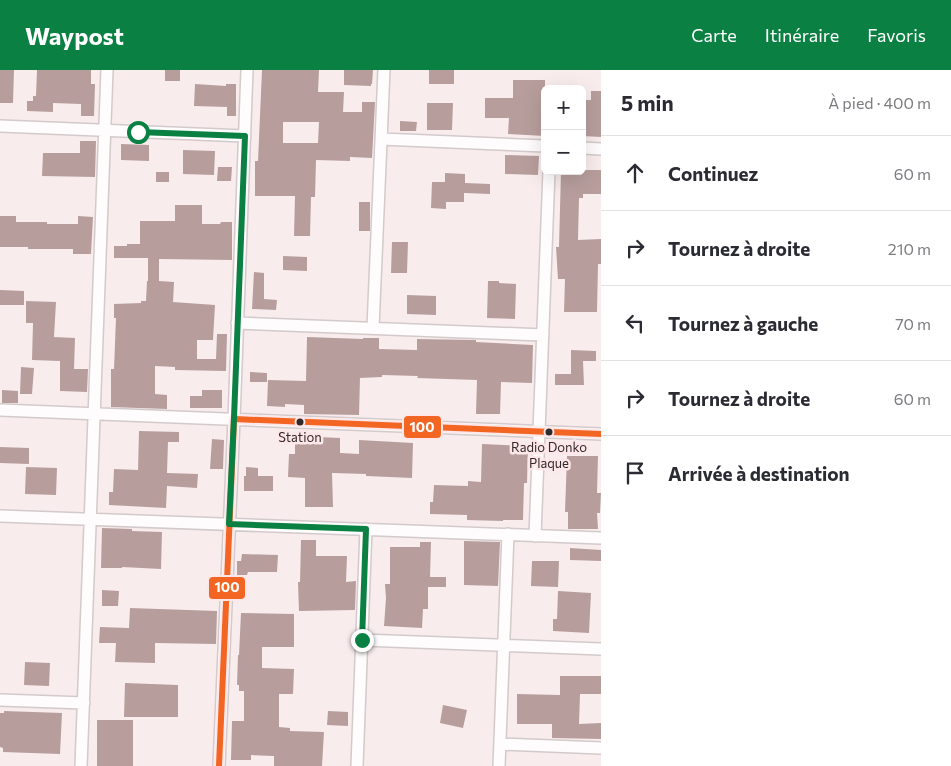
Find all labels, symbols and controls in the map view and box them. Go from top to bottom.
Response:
text: Waypost [25,21,124,50]
text: Carte [691,24,737,46]
text: Itinéraire [765,24,839,46]
text: Favoris [867,24,926,46]
map controls [541,85,586,175]
button: + [541,85,586,130]
text: 5 min [621,90,674,115]
text: À pied · 400 m [828,93,931,112]
route start [127,121,150,144]
button: − [541,130,586,175]
icon: ahead [621,159,649,187]
text: Continuez [668,162,758,185]
text: 60 m [894,164,931,183]
icon: right [621,234,649,262]
text: Tournez à droite [668,237,810,260]
text: 210 m [888,239,931,258]
icon: left [621,309,649,337]
text: Tournez à gauche [668,312,818,335]
text: 70 m [895,314,931,333]
icon: right [621,384,649,412]
text: Tournez à droite [668,387,810,410]
text: 60 m [894,389,931,408]
line badge: 100 [403,415,442,439]
marker: Station [295,417,305,427]
text: 100 [410,418,434,435]
marker: Radio Donko Plaque [544,427,554,437]
place label: Station [278,429,322,445]
place label: Radio Donko Plaque [511,439,587,471]
icon: arrive [621,459,649,487]
text: Arrivée à destination [668,462,850,485]
line badge: 100 [208,576,246,600]
text: 100 [215,578,239,595]
route end [351,629,374,652]

